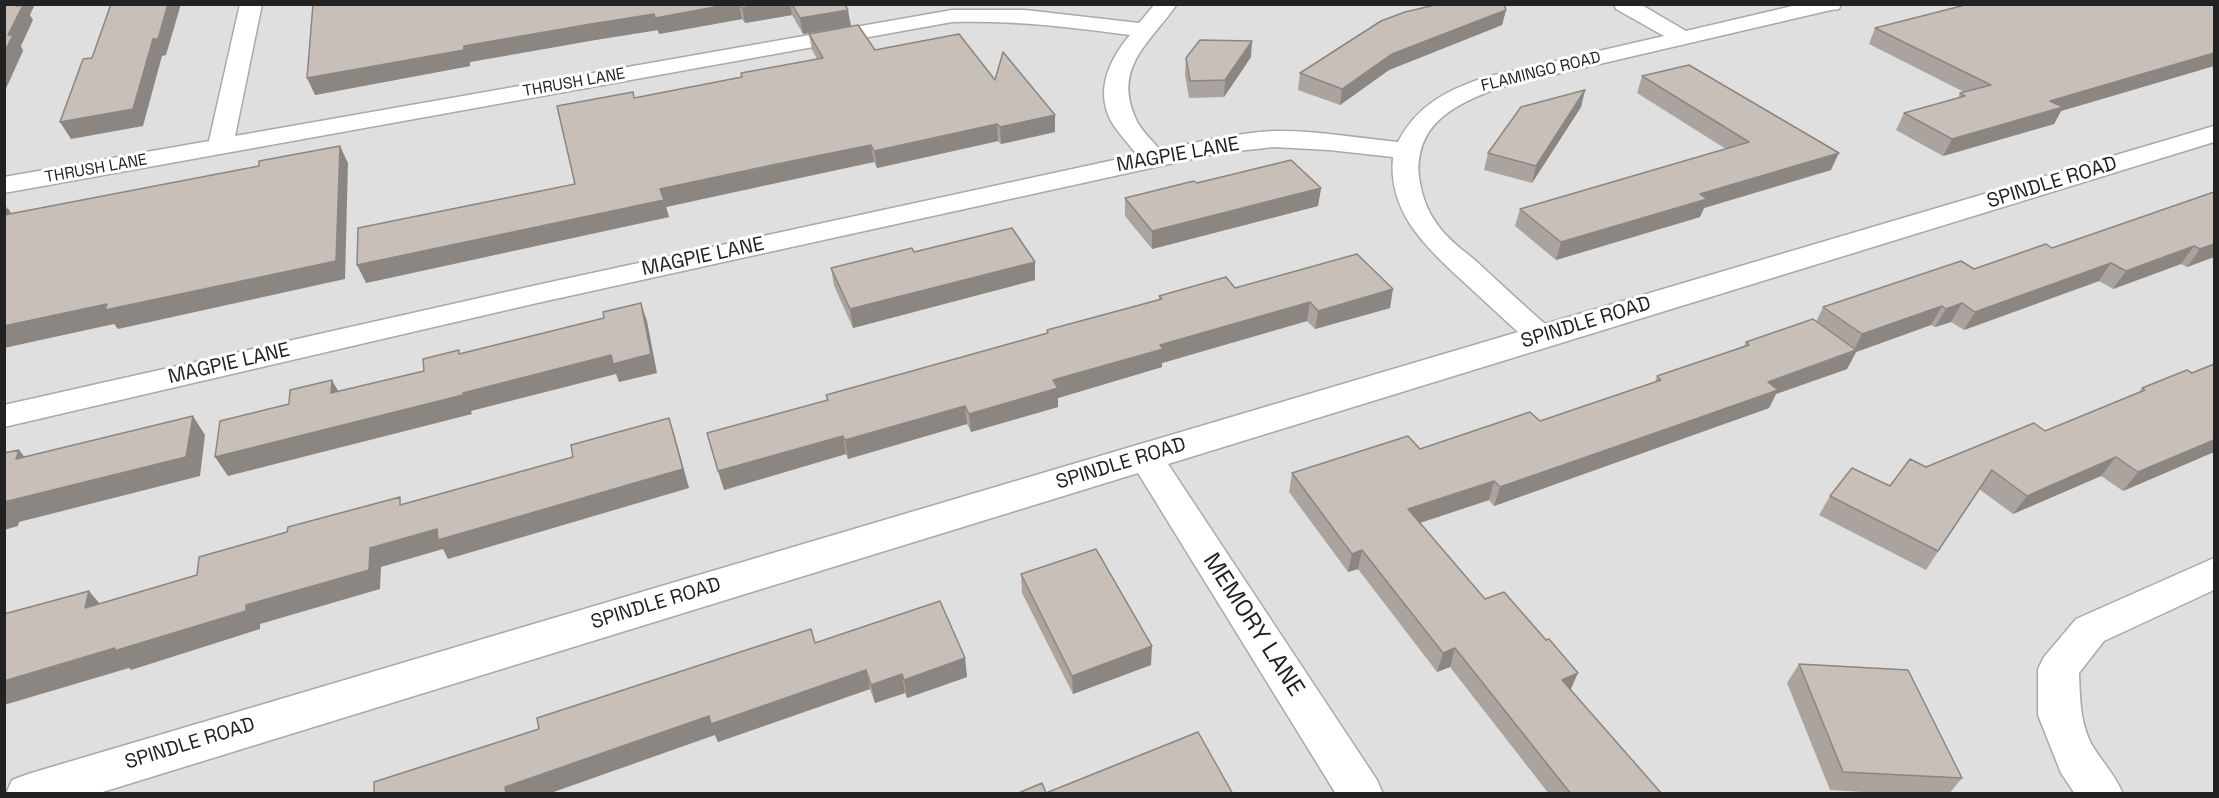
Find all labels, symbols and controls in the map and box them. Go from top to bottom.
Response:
street label: FLAMINGO ROAD [1479,48,1603,96]
street label: THRUSH LANE [521,65,627,101]
street label: MAGPIE LANE [1115,132,1241,178]
street label: THRUSH LANE [43,151,149,187]
street label: SPINDLE ROAD [1984,152,2120,214]
street label: MAGPIE LANE [640,232,766,282]
street label: SPINDLE ROAD [1518,292,1654,354]
street label: MAGPIE LANE [166,338,292,390]
street label: SPINDLE ROAD [1053,433,1189,495]
street label: MEMORY LANE [1196,548,1310,702]
street label: SPINDLE ROAD [588,573,724,635]
street label: SPINDLE ROAD [122,713,258,775]

